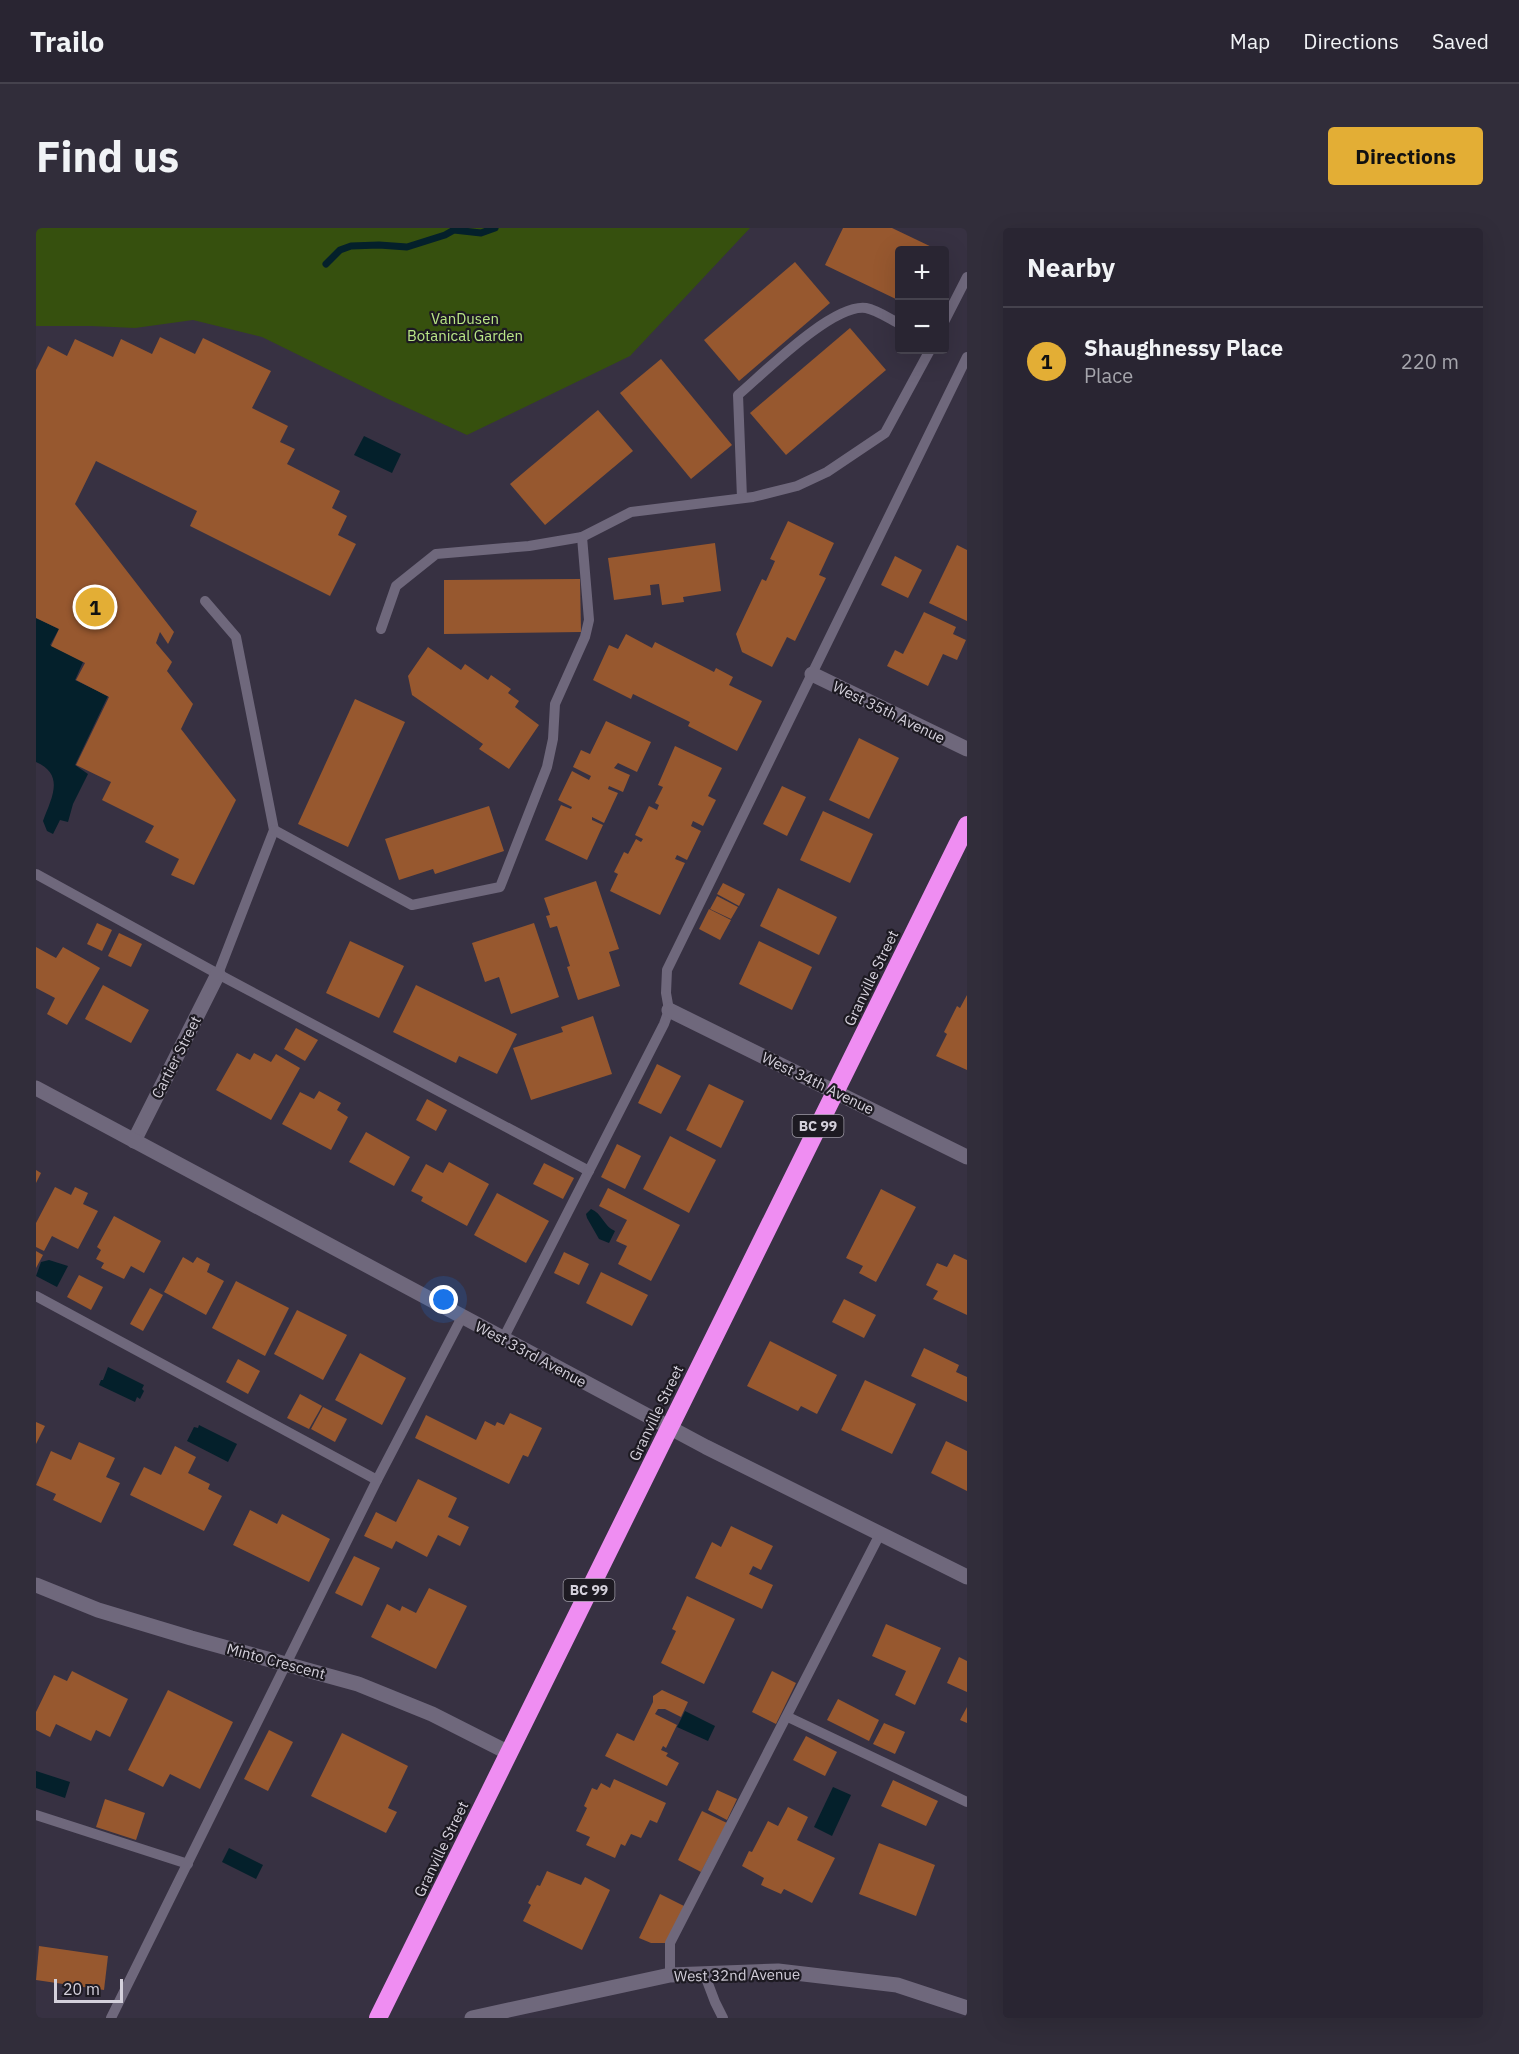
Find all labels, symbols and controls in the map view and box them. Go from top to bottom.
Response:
text: Trailo [30,23,104,60]
text: Map [1230,27,1270,55]
text: Directions [1303,27,1399,55]
text: Saved [1432,27,1489,55]
button: Directions [1328,127,1483,185]
text: Find us [36,129,179,184]
map controls [895,246,949,354]
button: + [895,246,949,300]
text: Nearby [1027,250,1115,284]
button: − [895,300,949,354]
park label: VanDusen Botanical Garden [407,309,523,345]
text: Shaughnessy Place [1084,333,1283,362]
text: 1 [1041,348,1053,375]
text: 220 m [1401,348,1459,375]
text: Place [1084,362,1133,389]
pin: 1 [76,584,114,629]
street label: West 35th Avenue [830,677,948,747]
street label: Granville Street [840,927,902,1029]
street label: Cartier Street [147,1012,205,1102]
street label: West 34th Avenue [759,1048,877,1118]
road number: BC 99 [792,1115,844,1137]
your location [429,1285,458,1314]
street label: West 33rd Avenue [472,1317,590,1391]
street label: Granville Street [625,1362,687,1464]
road number: BC 99 [564,1579,614,1601]
street label: Minto Crescent [225,1639,327,1683]
street label: Granville Street [410,1798,472,1900]
street label: West 32nd Avenue [674,1964,800,1986]
scale bar [54,1976,123,2004]
text: 20 m [63,1979,100,1999]

